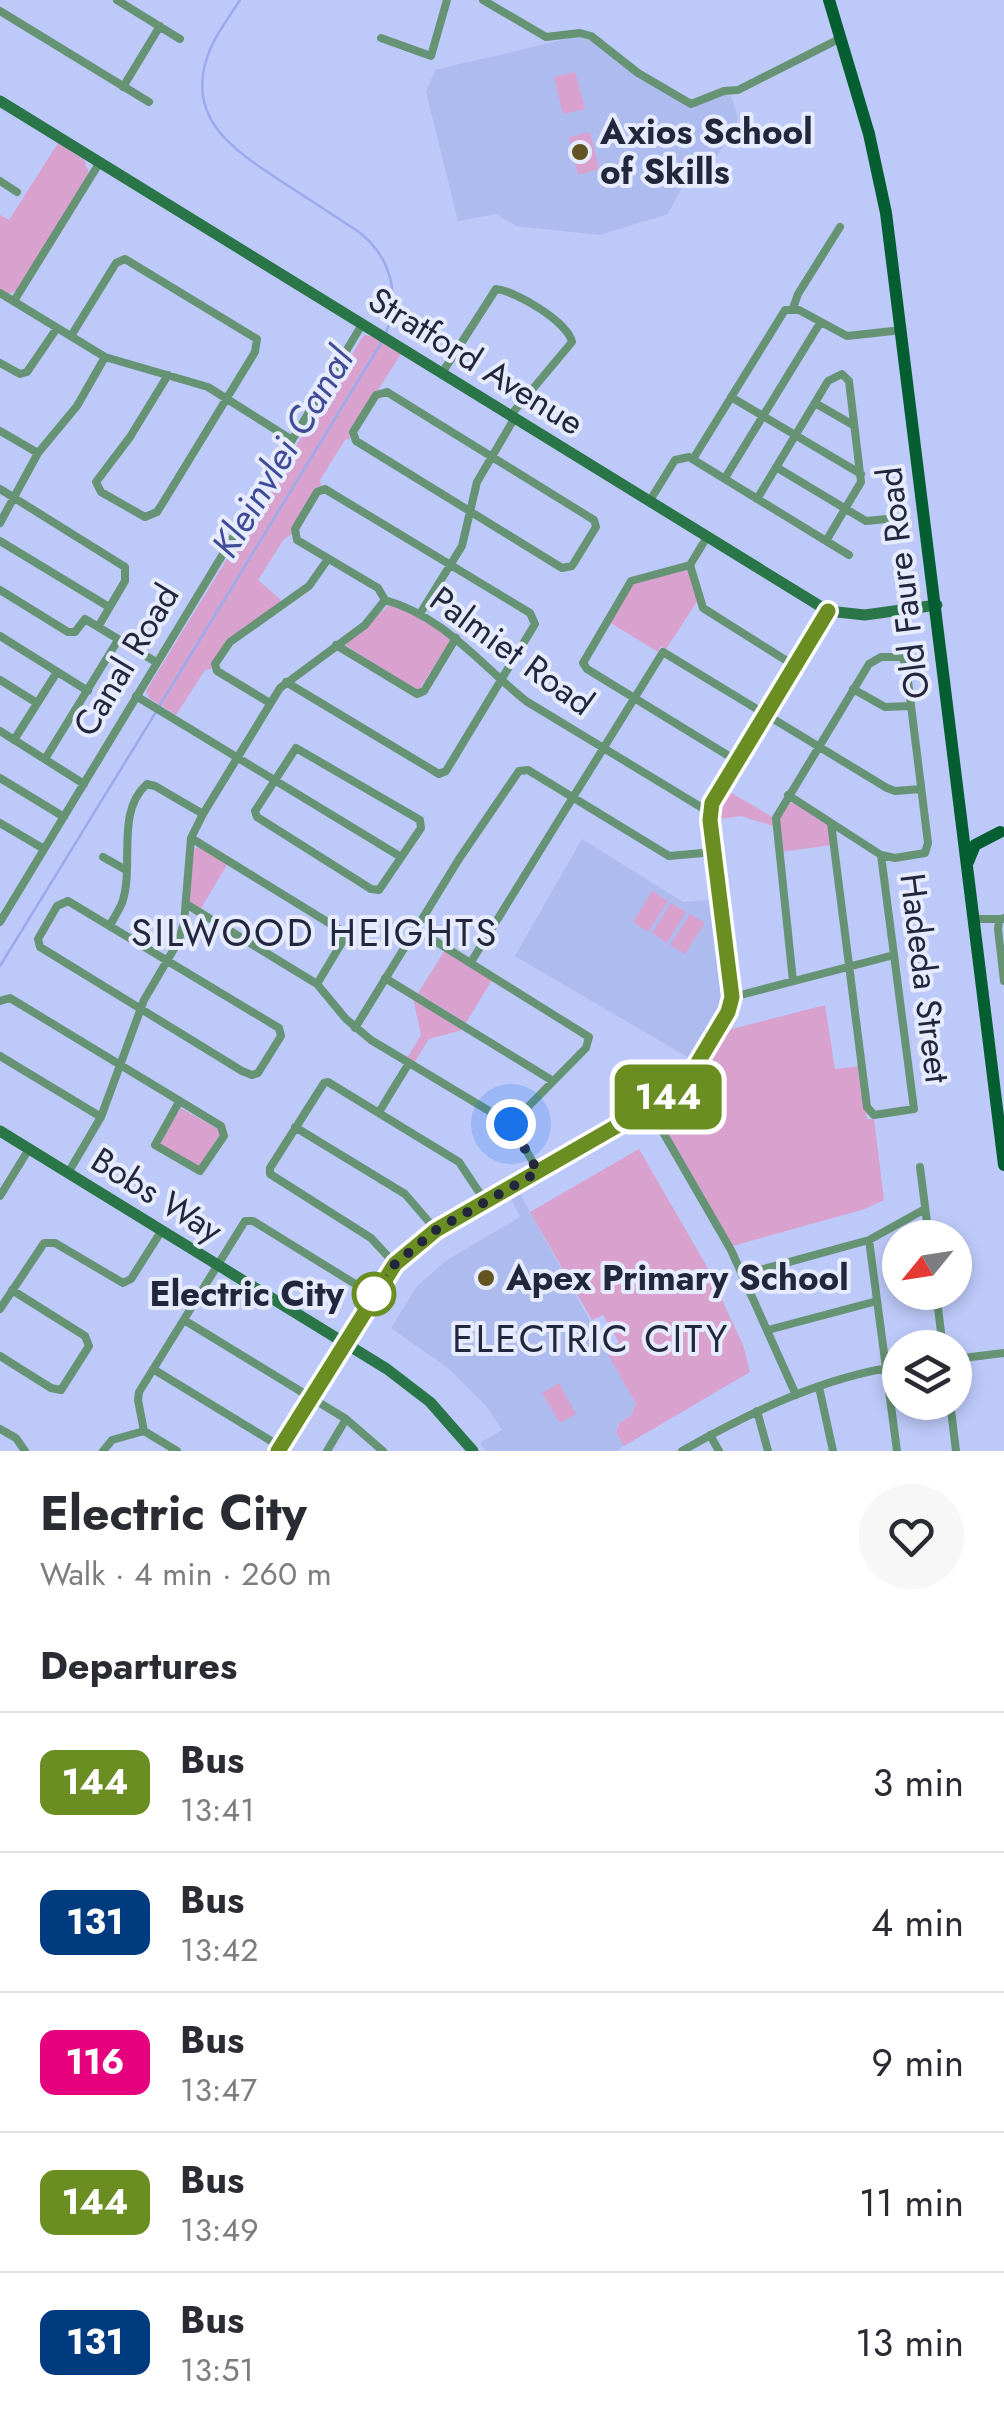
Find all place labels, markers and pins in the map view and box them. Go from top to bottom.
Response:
place label: Axios School of Skills [599,107,813,197]
marker: Axios School of Skills [569,141,591,163]
place label: Apex Primary School [505,1253,849,1303]
marker: Apex Primary School [475,1267,497,1289]
place label: Electric City [150,1269,345,1319]
marker: Electric City [353,1273,395,1315]

